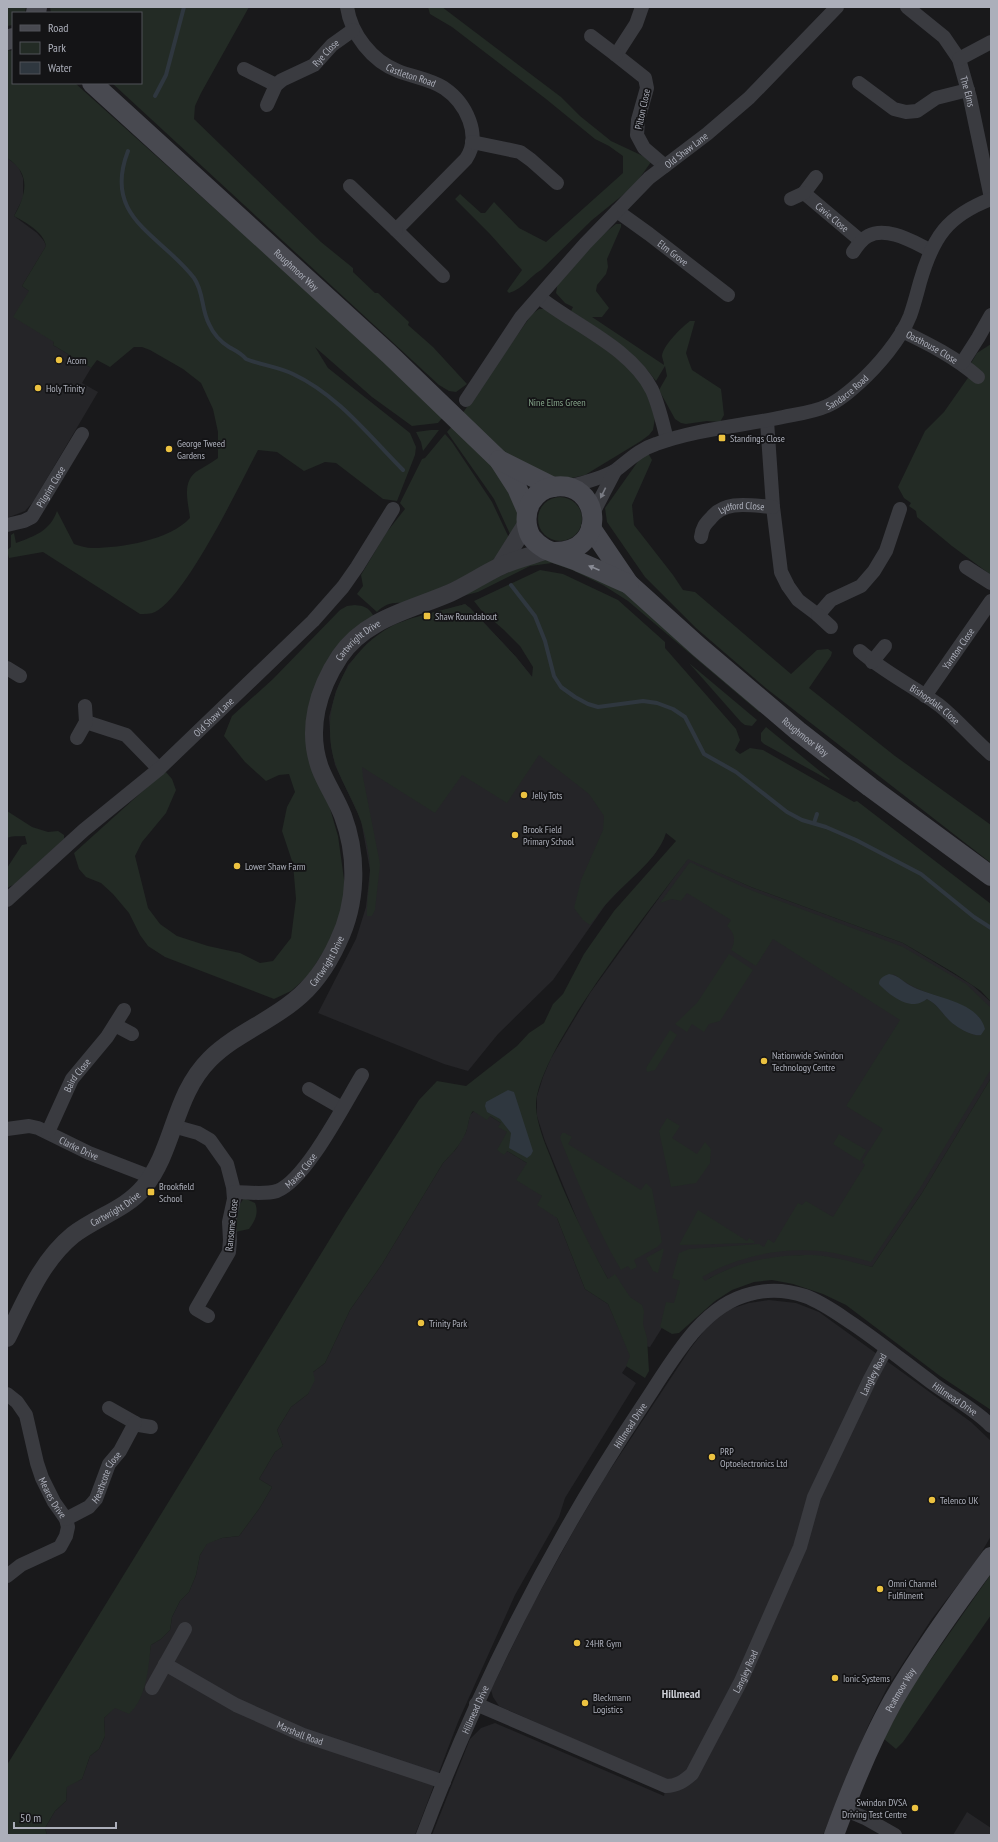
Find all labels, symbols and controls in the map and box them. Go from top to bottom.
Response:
legend [12,12,142,84]
text: Road [48,20,68,35]
street label: Rye Close [310,36,342,70]
text: Park [48,40,66,55]
text: Water [48,60,73,75]
street label: Castleton Road [384,60,438,90]
street label: The Elms [957,75,978,109]
street label: Pilton Close [632,88,653,131]
street label: Old Shaw Lane [662,130,711,171]
street label: Cavie Close [813,199,851,235]
street label: Elm Grove [655,237,691,269]
street label: Roughmoor Way [271,246,321,294]
street label: Oasthouse Close [904,328,960,367]
place label: Acorn [67,354,86,367]
marker: Acorn [54,355,64,365]
street label: Sandacre Road [824,372,871,413]
place label: Holy Trinity [46,382,85,395]
marker: Holy Trinity [33,383,43,393]
park label: Nine Elms Green [528,396,586,409]
place label: Standings Close [730,432,785,445]
marker: Standings Close [717,433,727,443]
place label: George Tweed Gardens [177,437,225,462]
marker: George Tweed Gardens [164,444,174,454]
street label: Pilgrim Close [33,464,68,510]
one-way arrow [600,487,606,499]
street label: Lydford Close [716,499,765,517]
one-way arrow [588,565,599,571]
place label: Shaw Roundabout [435,610,497,623]
marker: Shaw Roundabout [422,611,432,621]
street label: Cartwright Drive [333,617,383,663]
street label: Yarnton Close [940,625,977,672]
street label: Bishopdale Close [908,681,962,727]
street label: Old Shaw Lane [191,695,237,740]
street label: Roughmoor Way [779,714,831,760]
place label: Jelly Tots [531,789,563,802]
marker: Jelly Tots [519,790,529,800]
place label: Brook Field Primary School [523,823,575,848]
marker: Brook Field Primary School [510,830,520,840]
place label: Lower Shaw Farm [245,860,306,873]
marker: Lower Shaw Farm [232,861,242,871]
street label: Cartwright Drive [307,934,347,989]
place label: Nationwide Swindon Technology Centre [772,1049,843,1074]
street label: Baird Close [61,1056,94,1094]
marker: Nationwide Swindon Technology Centre [759,1056,769,1066]
street label: Clarke Drive [57,1133,100,1163]
street label: Maxey Close [282,1150,320,1191]
place label: Brookfield School [159,1180,194,1205]
marker: Brookfield School [146,1187,156,1197]
street label: Cartwright Drive [88,1189,143,1229]
street label: Ransome Close [222,1198,241,1252]
place label: Trinity Park [429,1317,467,1330]
marker: Trinity Park [416,1318,426,1328]
street label: Langley Road [857,1351,890,1398]
street label: Hillmead Drive [930,1379,980,1419]
street label: Hillmead Drive [611,1400,650,1451]
place label: PRP Optoelectronics Ltd [720,1445,787,1470]
street label: Heathcote Close [89,1449,124,1506]
marker: PRP Optoelectronics Ltd [707,1452,717,1462]
street label: Meares Drive [36,1475,69,1521]
place label: Telenco UK [940,1494,978,1507]
marker: Telenco UK [927,1495,937,1505]
place label: Omni Channel Fulfilment [888,1577,938,1602]
marker: Omni Channel Fulfilment [875,1584,885,1594]
place label: 24HR Gym [585,1637,621,1650]
marker: 24HR Gym [572,1638,582,1648]
street label: Langley Road [730,1648,761,1695]
street label: Peatmoor Way [882,1665,919,1714]
place label: Ionic Systems [843,1672,890,1685]
marker: Ionic Systems [830,1673,840,1683]
street label: Hillmead Drive [459,1683,492,1736]
district label: Hillmead [662,1686,700,1701]
place label: Bleckmann Logistics [593,1691,631,1716]
marker: Bleckmann Logistics [580,1698,590,1708]
street label: Marshall Road [275,1718,325,1748]
place label: Swindon DVSA Driving Test Centre [842,1796,907,1821]
marker: Swindon DVSA Driving Test Centre [910,1803,920,1813]
scale bar [14,1804,116,1830]
text: 50 m [20,1810,41,1825]

